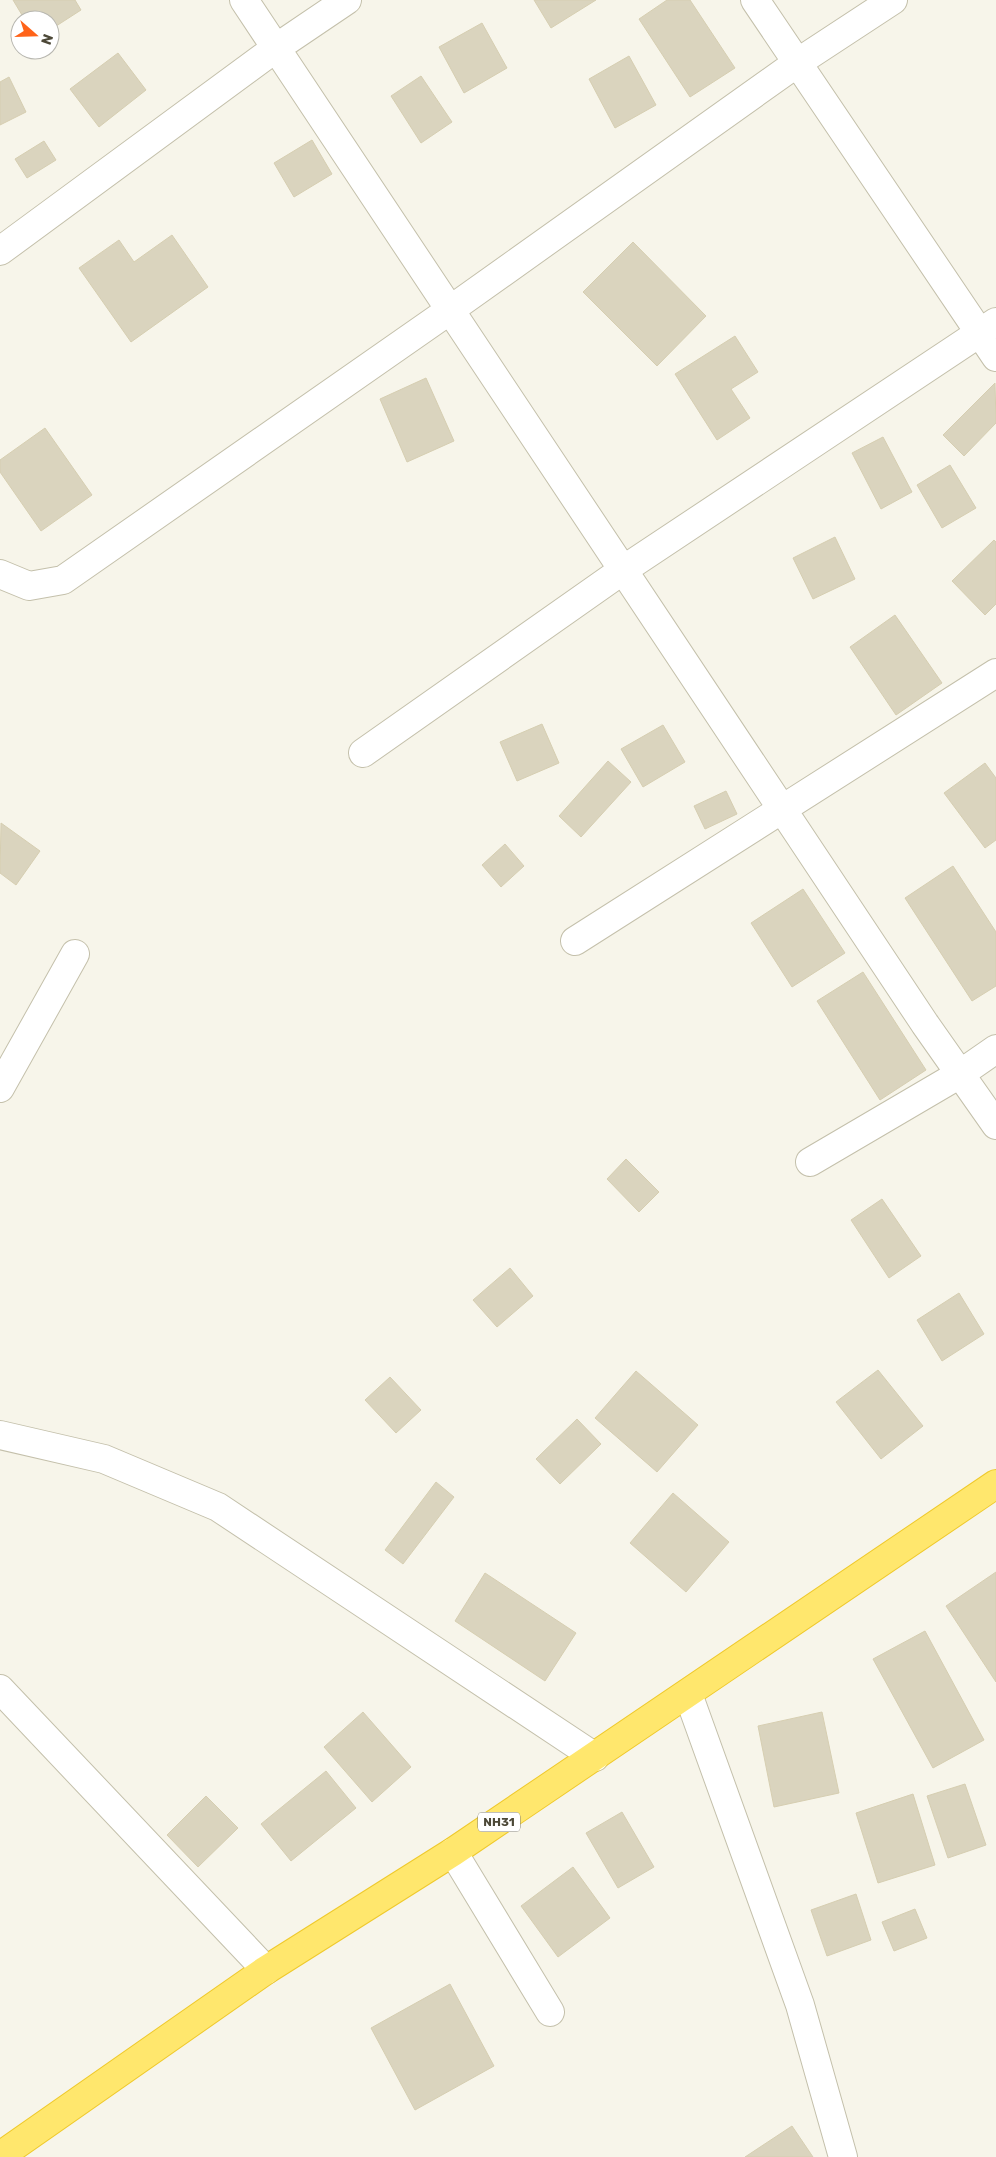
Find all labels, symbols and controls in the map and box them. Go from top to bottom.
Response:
north arrow [10,10,60,60]
text: N [37,32,56,47]
road number: NH31 [478,1812,520,1831]

